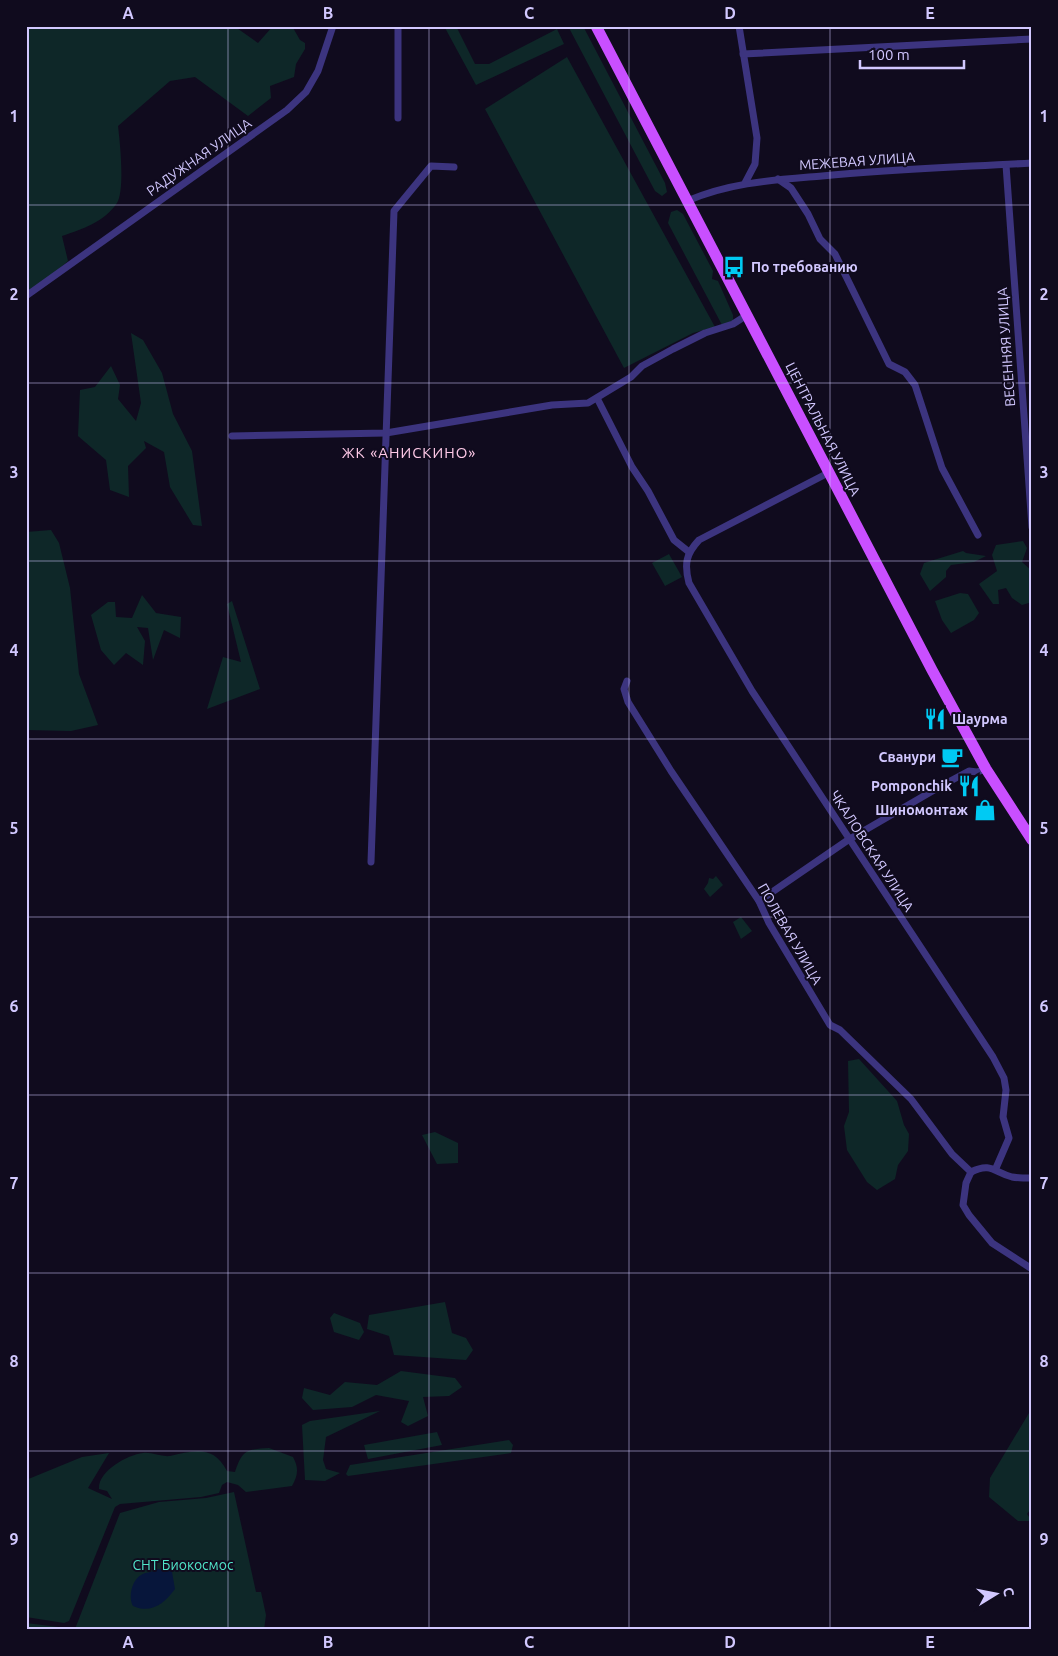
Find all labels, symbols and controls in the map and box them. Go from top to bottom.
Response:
text: A [122,4,134,22]
text: B [323,4,333,22]
text: C [524,4,534,22]
text: D [724,4,736,22]
text: E [925,4,935,22]
scale bar [860,38,964,70]
text: 100 m [868,46,910,63]
text: 1 [9,107,19,125]
text: 1 [1039,107,1049,125]
street label: РАДУЖНАЯ УЛИЦА [143,115,255,199]
street label: МЕЖЕВАЯ УЛИЦА [798,149,916,173]
bus stop icon: По требованию [721,254,747,280]
place label: По требованию [751,259,858,275]
text: 2 [9,285,19,303]
text: 2 [1039,285,1049,303]
street label: ВЕСЕННЯЯ УЛИЦА [994,287,1018,407]
street label: ЦЕНТРАЛЬНАЯ УЛИЦА [782,360,864,498]
district label: ЖК «АНИСКИНО» [342,444,476,461]
text: 3 [9,463,19,481]
text: 3 [1039,463,1049,481]
text: 4 [9,641,19,659]
text: 4 [1039,641,1049,659]
restaurant icon: Шаурма [922,706,948,732]
place label: Шаурма [952,711,1008,727]
cafe icon: Сванури [939,744,965,770]
place label: Сванури [879,749,936,765]
restaurant icon: Pomponchik [956,773,982,799]
place label: Pomponchik [871,778,952,794]
street label: ЧКАЛОВСКАЯ УЛИЦА [827,787,917,915]
shop icon: Шиномонтаж [972,797,998,823]
place label: Шиномонтаж [875,802,968,818]
text: 5 [9,819,19,837]
text: 5 [1039,819,1049,837]
street label: ПОЛЕВАЯ УЛИЦА [755,881,825,987]
text: 6 [9,997,19,1015]
text: 6 [1039,997,1049,1015]
text: 7 [9,1174,19,1192]
text: 7 [1039,1174,1049,1192]
text: 8 [9,1352,19,1370]
text: 8 [1039,1352,1049,1370]
text: 9 [9,1530,19,1548]
text: 9 [1039,1530,1049,1548]
park label: СНТ Биокосмос [133,1557,234,1573]
north arrow [970,1568,1020,1618]
text: С [1000,1586,1017,1598]
text: A [122,1633,134,1651]
text: B [323,1633,333,1651]
text: C [524,1633,534,1651]
text: D [724,1633,736,1651]
text: E [925,1633,935,1651]

